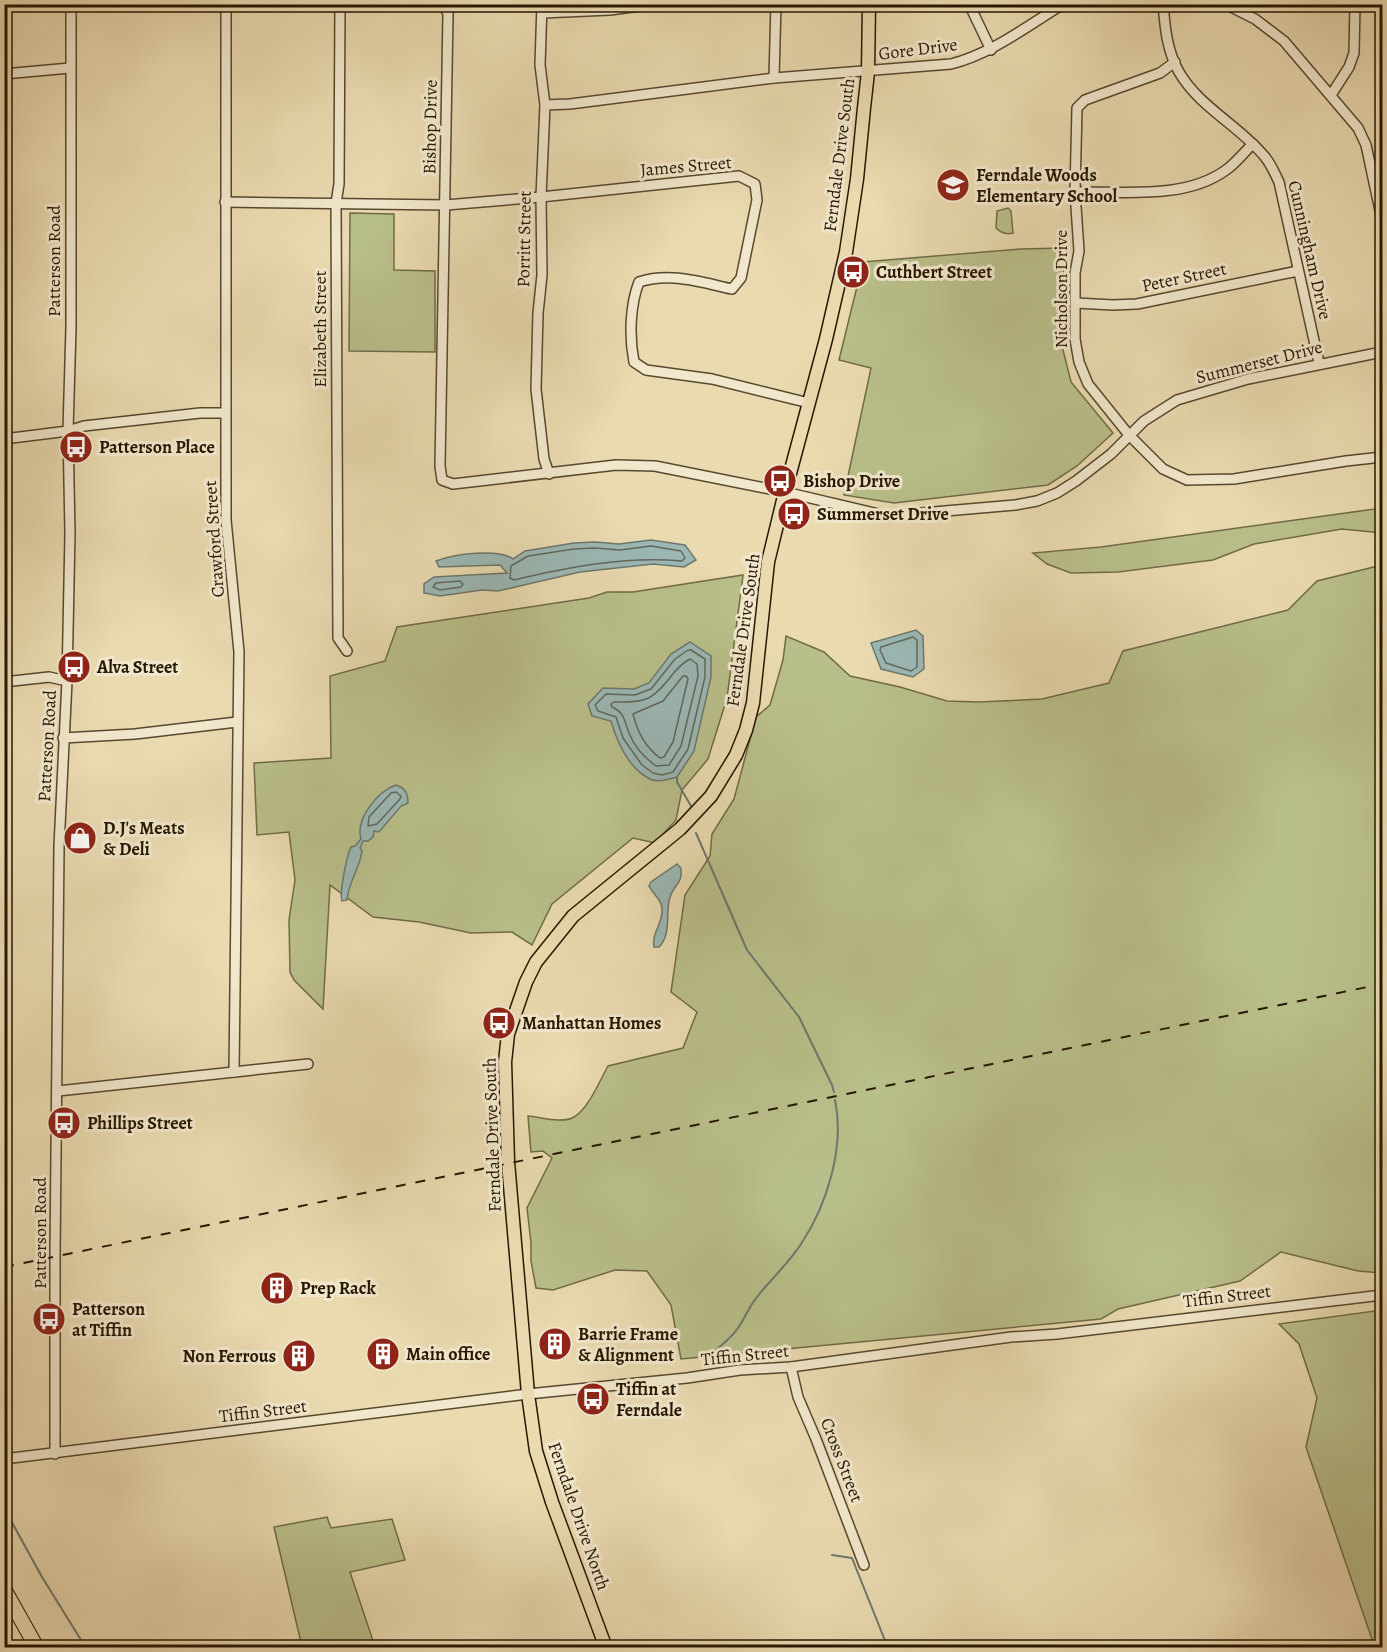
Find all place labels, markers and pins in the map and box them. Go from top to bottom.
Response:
place label: Ferndale Woods Elementary School [976,163,1118,208]
school or university icon: Ferndale Woods Elementary School [935,167,971,203]
bus stop icon: Cuthbert Street [835,254,871,290]
place label: Cuthbert Street [876,260,992,284]
bus stop icon: Patterson Place [58,429,94,465]
place label: Patterson Place [99,435,215,459]
bus stop icon: Bishop Drive [762,463,798,499]
place label: Bishop Drive [803,469,900,493]
bus stop icon: Summerset Drive [776,496,812,532]
place label: Summerset Drive [817,502,949,526]
bus stop icon: Alva Street [56,649,92,685]
place label: Alva Street [96,655,178,679]
place label: D.J's Meats & Deli [103,816,185,861]
shop icon: D.J's Meats & Deli [62,820,98,856]
bus stop icon: Manhattan Homes [481,1005,517,1041]
place label: Manhattan Homes [522,1011,661,1035]
bus stop icon: Phillips Street [46,1105,82,1141]
place label: Phillips Street [87,1111,193,1135]
building icon: Prep Rack [259,1270,295,1306]
place label: Prep Rack [300,1276,376,1300]
place label: Patterson at Tiffin [72,1297,145,1342]
bus stop icon: Patterson at Tiffin [31,1301,67,1337]
place label: Barrie Frame & Alignment [578,1322,678,1367]
building icon: Barrie Frame & Alignment [537,1326,573,1362]
building icon: Main office [365,1336,401,1372]
building icon: Non Ferrous [281,1338,317,1374]
place label: Main office [406,1342,490,1366]
place label: Non Ferrous [183,1344,276,1368]
place label: Tiffin at Ferndale [616,1377,682,1422]
bus stop icon: Tiffin at Ferndale [575,1381,611,1417]

